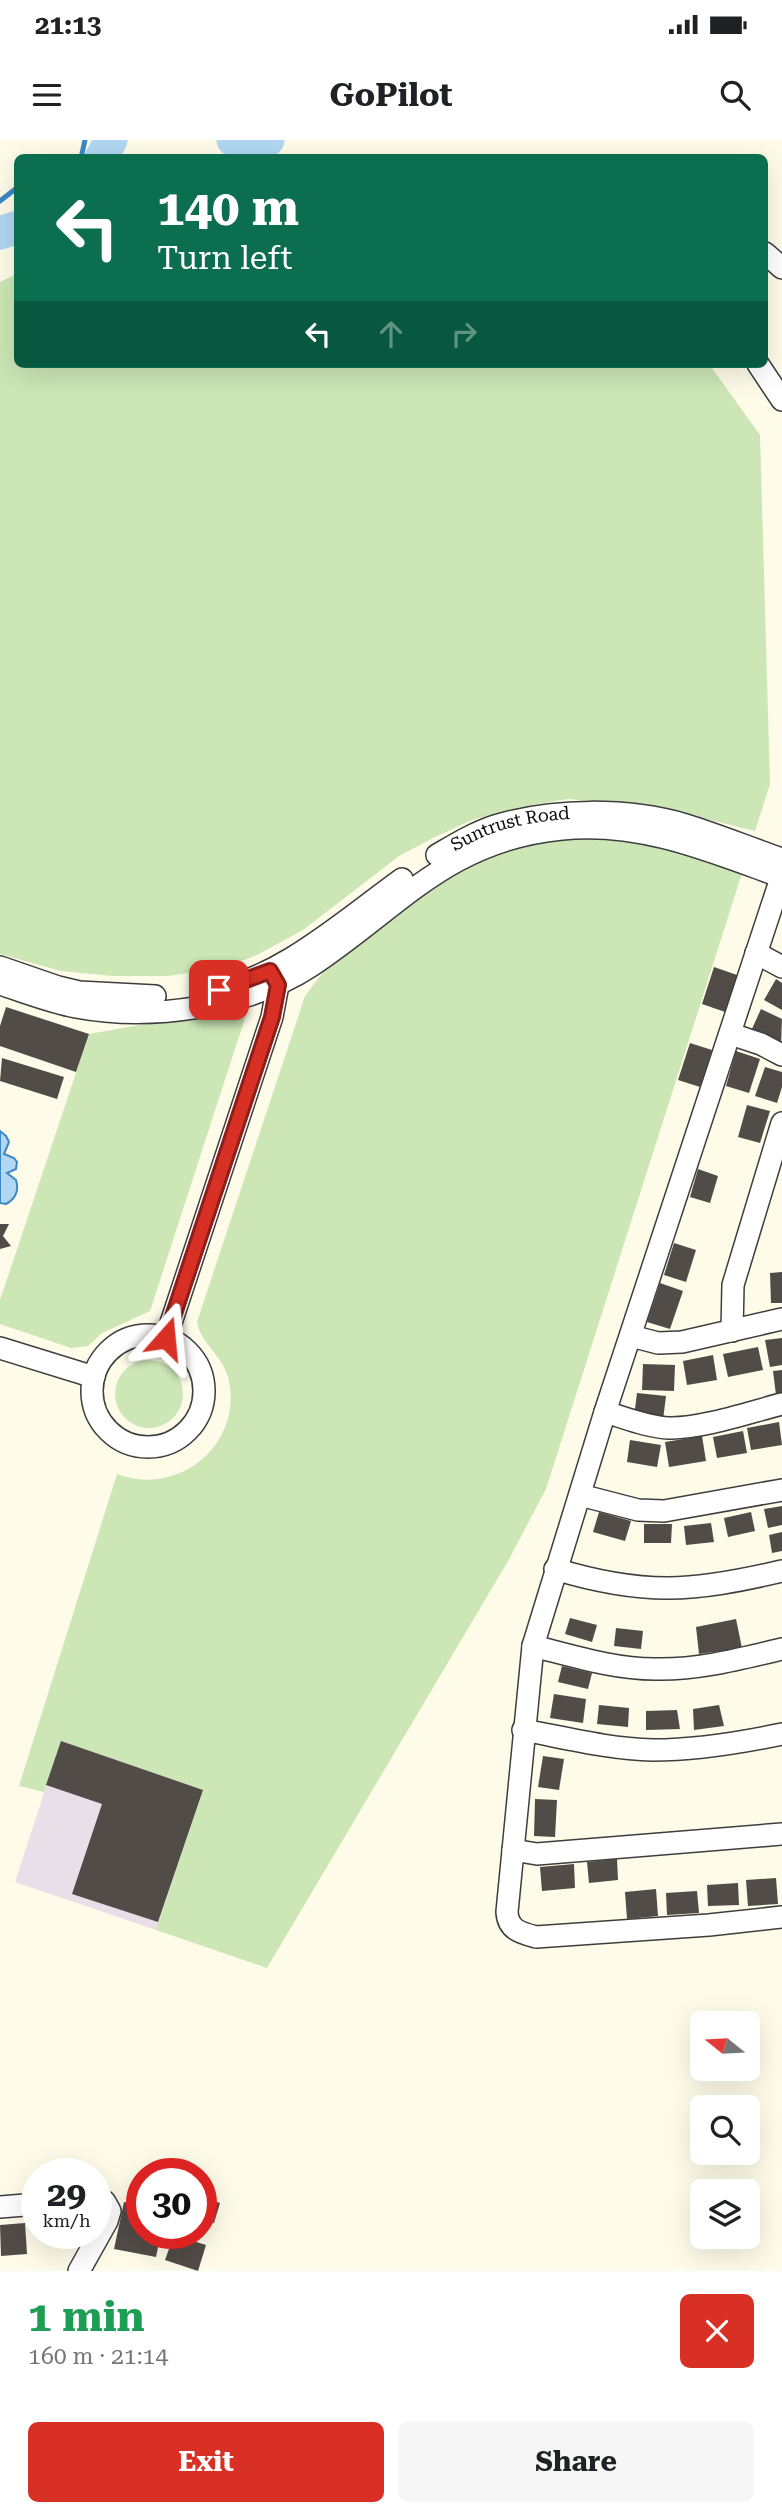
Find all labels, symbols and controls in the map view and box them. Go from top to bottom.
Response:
text: 21:13 [35,10,101,40]
icon: menu [28,76,66,114]
text: GoPilot [329,76,453,114]
icon: search [716,76,754,114]
text: 140 m [157,180,299,237]
icon: left [42,182,133,273]
text: Turn left [157,239,292,277]
icon: left [299,315,337,353]
icon: ahead [372,315,410,353]
icon: right [445,315,483,353]
street label: Suntrust Road [447,802,571,855]
pin [189,960,249,1020]
icon: arrive [200,971,238,1009]
position arrow [129,1301,203,1375]
north arrow [690,2011,760,2081]
map controls [690,2011,760,2249]
button: search [690,2095,760,2165]
speed limit sign: 30 [126,2158,217,2249]
text: 29 [47,2174,86,2215]
button: layers [690,2179,760,2249]
text: km/h [42,2210,91,2231]
text: 1 min [28,2292,145,2341]
button: close [680,2294,754,2368]
text: 160 m · 21:14 [28,2343,168,2370]
button: Exit [28,2422,384,2502]
button: Share [398,2422,754,2502]

